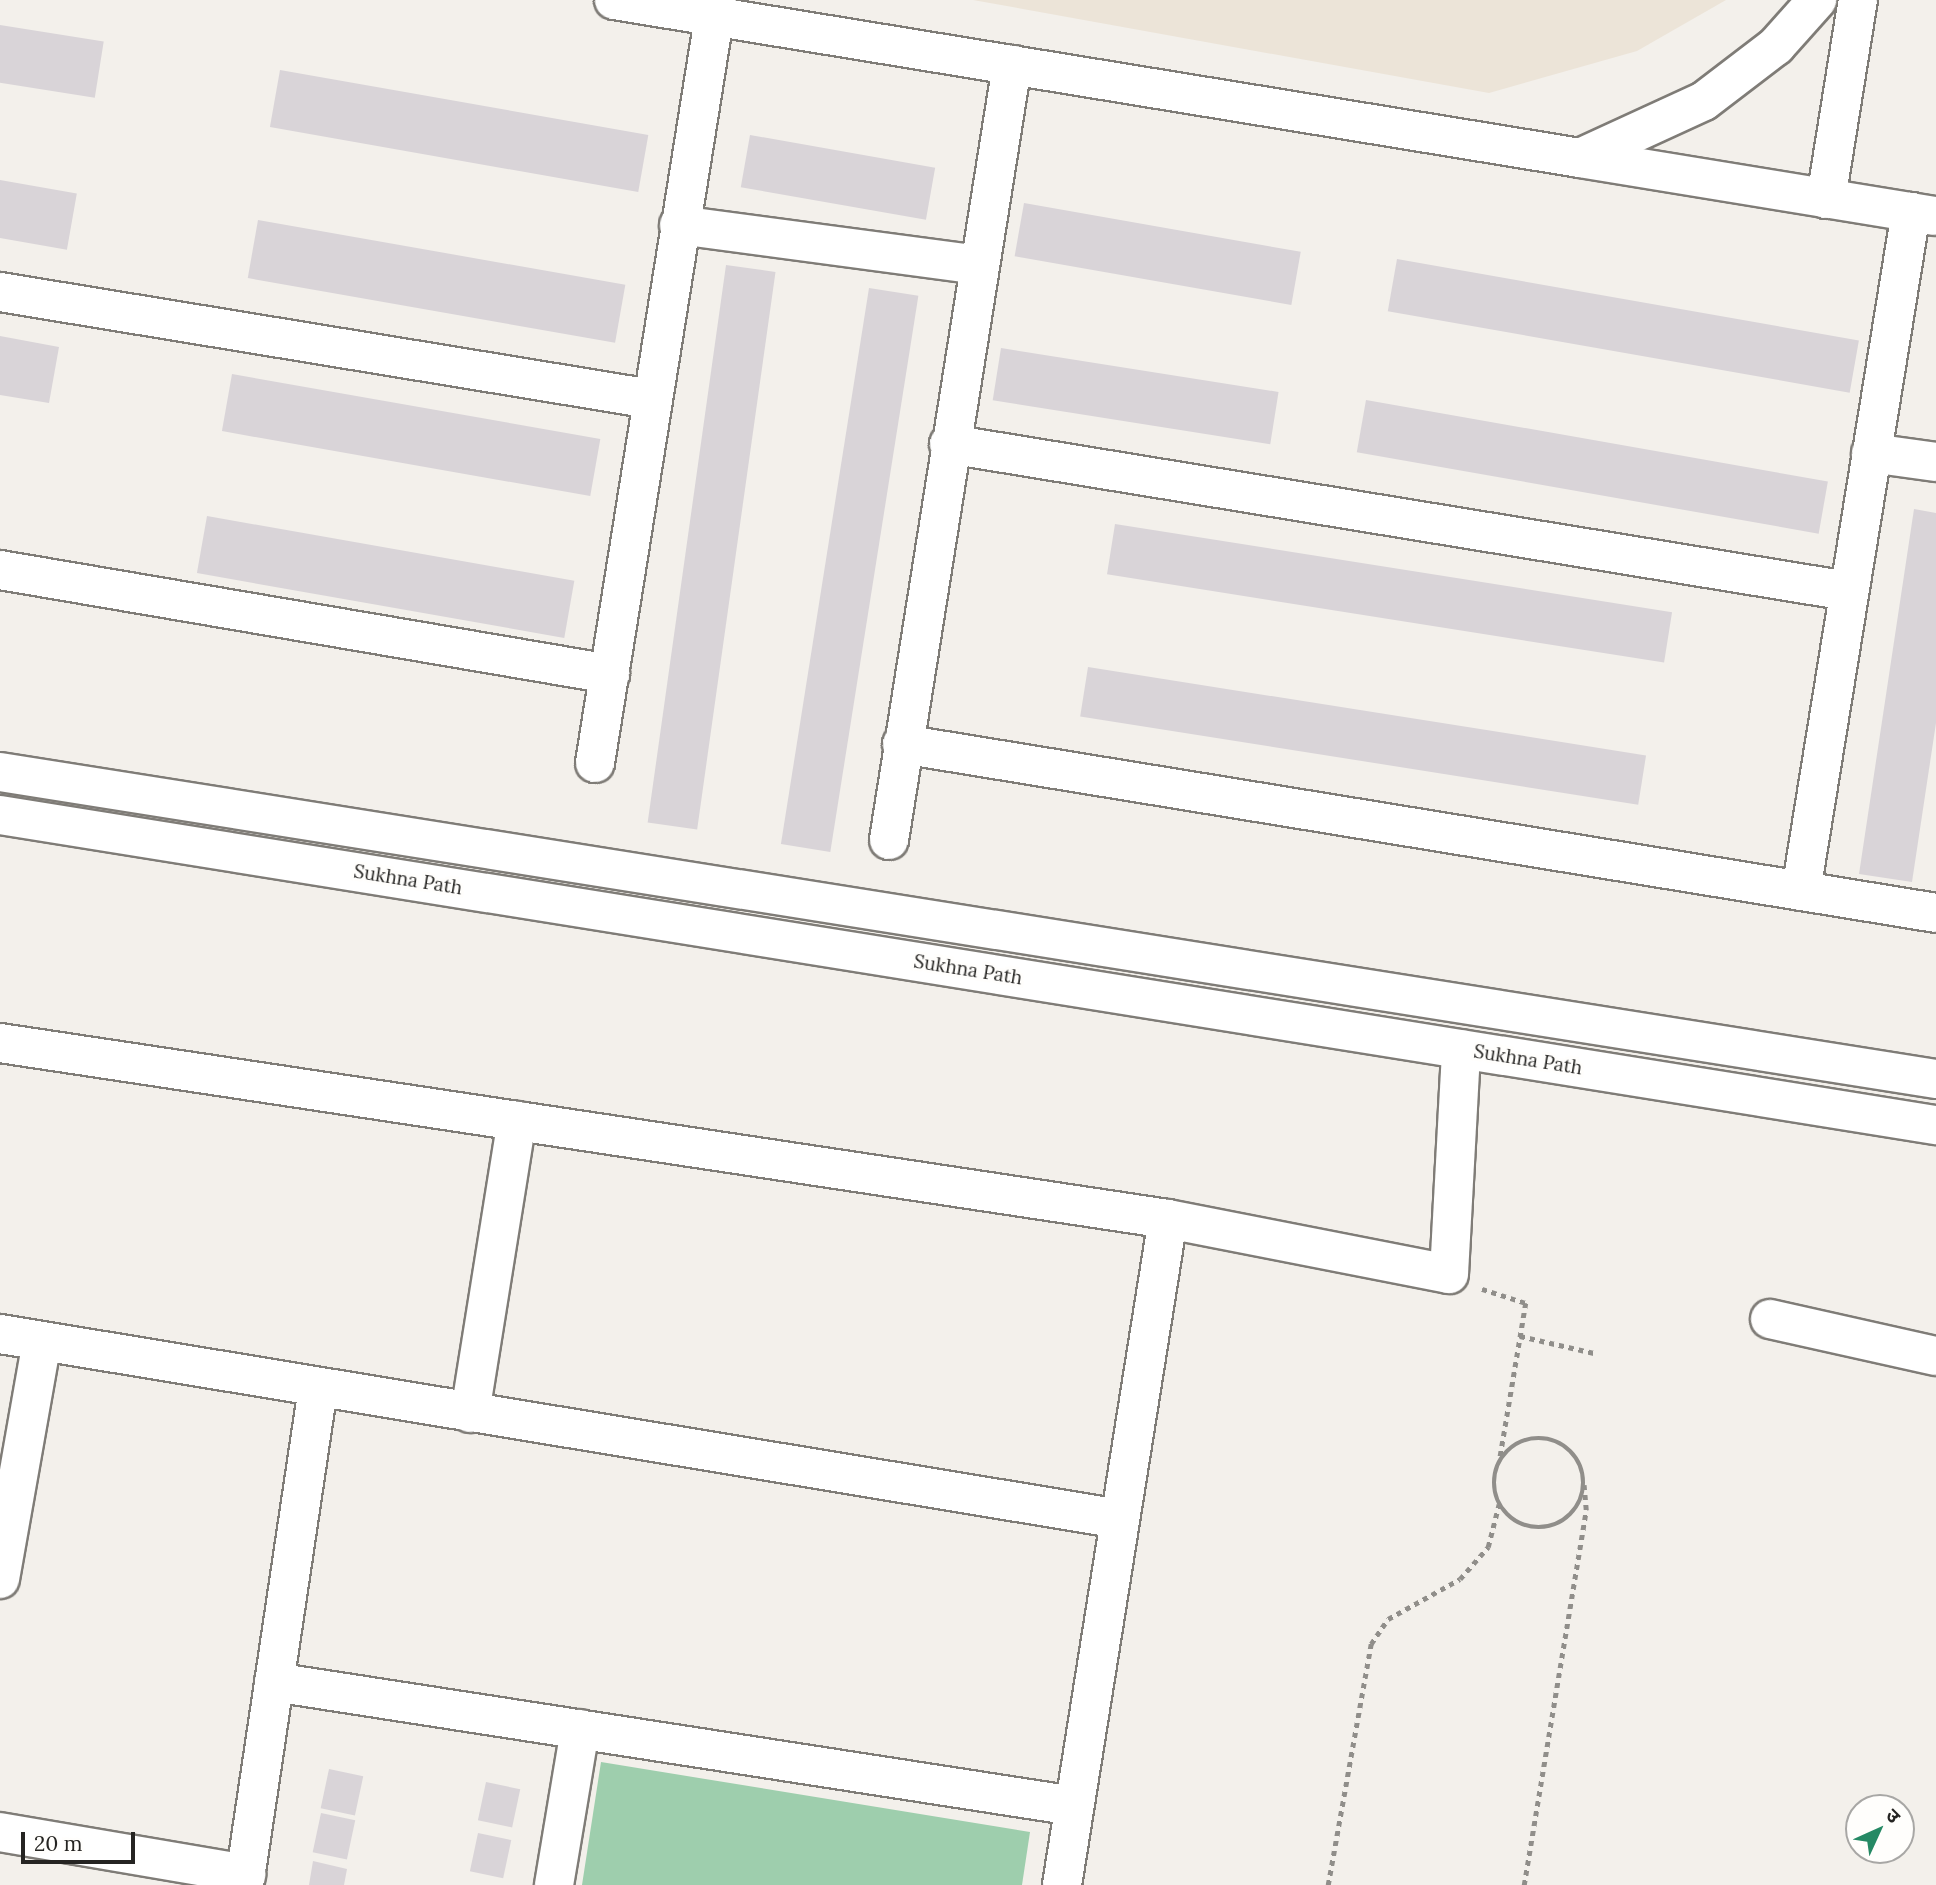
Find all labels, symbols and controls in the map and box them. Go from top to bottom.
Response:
street label: Sukhna Path [352,860,464,900]
street label: Sukhna Path [912,950,1024,990]
street label: Sukhna Path [1472,1040,1584,1080]
north arrow [1845,1794,1915,1864]
text: उ [1881,1803,1906,1828]
scale bar [24,1818,138,1862]
text: 20 m [34,1830,83,1857]

